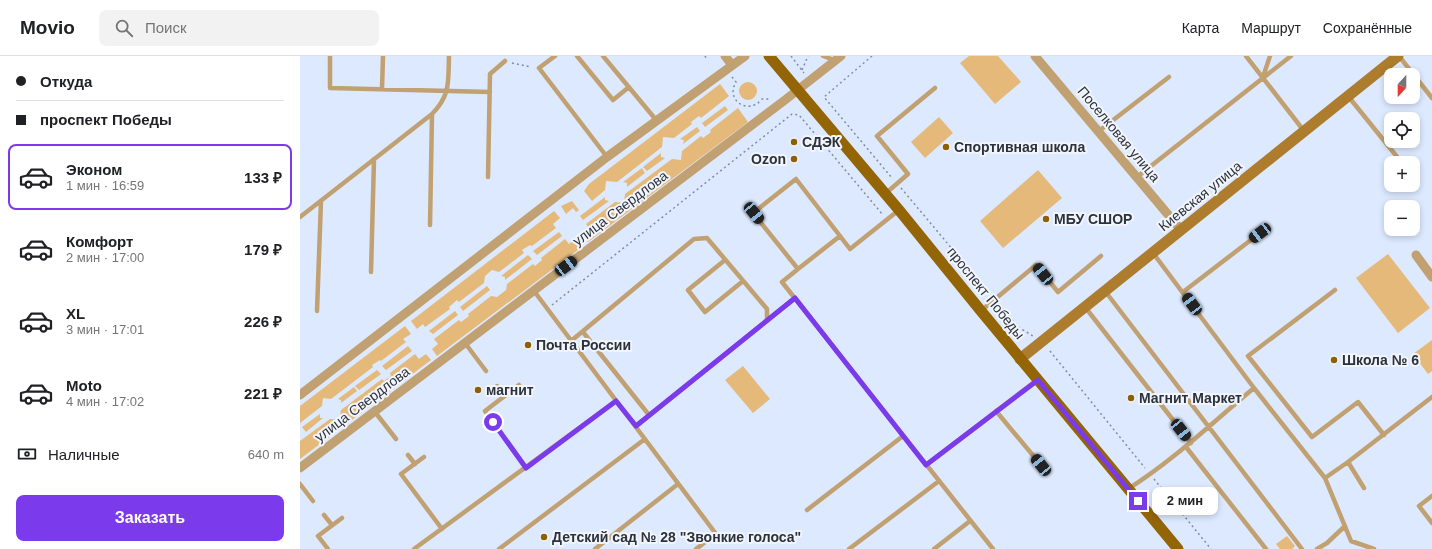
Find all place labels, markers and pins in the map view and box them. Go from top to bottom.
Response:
place label: СДЭК [802,134,841,150]
marker: СДЭК [789,137,799,147]
place label: Спортивная школа [954,139,1085,155]
marker: Спортивная школа [941,142,951,152]
place label: Ozon [751,151,786,167]
marker: Ozon [789,154,799,164]
place label: МБУ СШОР [1054,211,1132,227]
marker: МБУ СШОР [1041,214,1051,224]
place label: Почта России [536,337,631,353]
marker: Почта России [523,340,533,350]
place label: Школа № 6 [1342,352,1419,368]
marker: Школа № 6 [1329,355,1339,365]
place label: магнит [486,382,534,398]
marker: магнит [473,385,483,395]
place label: Магнит Маркет [1139,390,1242,406]
marker: Магнит Маркет [1126,393,1136,403]
place label: Детский сад № 28 "Звонкие голоса" [552,529,801,545]
marker: Детский сад № 28 "Звонкие голоса" [539,532,549,542]

